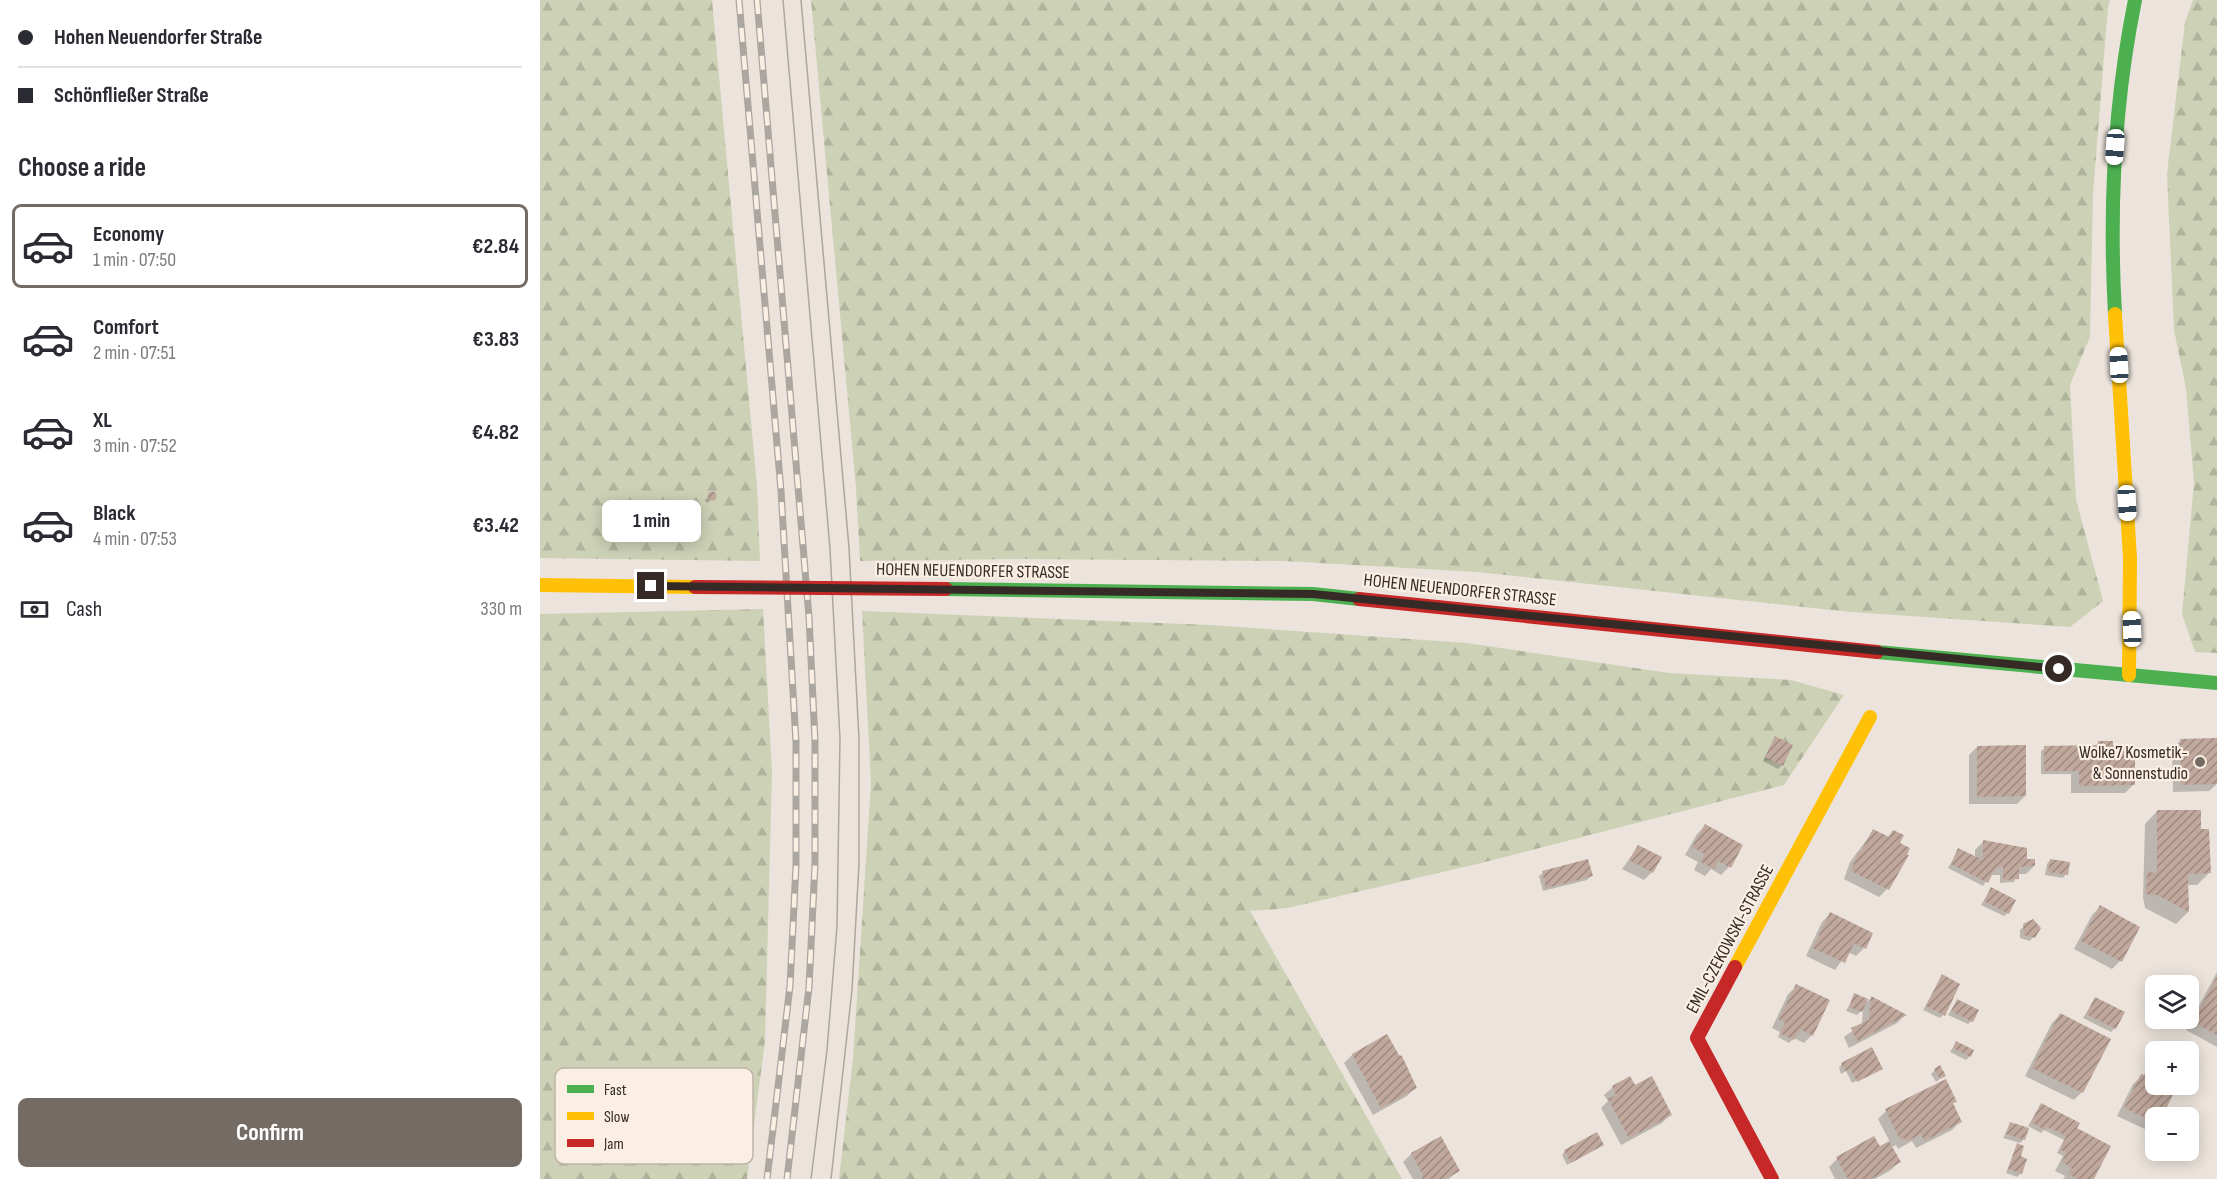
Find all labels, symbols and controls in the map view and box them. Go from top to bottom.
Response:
text: Hohen Neuendorfer Straße [54,24,262,51]
text: Schönfließer Straße [54,82,209,109]
car [2105,128,2125,166]
text: Choose a ride [18,152,146,184]
icon: car [21,219,75,273]
text: Economy [93,221,164,248]
text: €2.84 [472,233,519,260]
text: 1 min · 07:50 [93,248,176,272]
icon: car [21,312,75,366]
text: Comfort [93,314,159,341]
text: €3.83 [472,326,519,353]
text: 2 min · 07:51 [93,341,175,365]
car [2109,347,2129,383]
icon: car [21,405,75,459]
text: XL [93,407,112,434]
text: €4.82 [472,419,519,446]
text: 3 min · 07:52 [93,434,177,458]
car [2117,485,2137,521]
icon: car [21,498,75,552]
callout: 1 min [602,499,700,541]
text: Black [93,500,135,527]
text: 1 min [633,509,670,533]
text: €3.42 [472,512,519,539]
text: 4 min · 07:53 [93,527,177,551]
street label: HOHEN NEUENDORFER STRASSE [876,559,1070,583]
street label: HOHEN NEUENDORFER STRASSE [1363,569,1557,611]
route end [637,572,664,599]
icon: cash [18,593,51,626]
text: Cash [66,596,102,623]
text: 330 m [480,597,522,621]
car [2122,611,2142,647]
route start [2045,655,2072,682]
place label: Wolke7 Kosmetik- & Sonnenstudio [2079,742,2188,784]
marker: Wolke7 Kosmetik- & Sonnenstudio [2193,755,2207,769]
street label: EMIL-CZEKOWSKI-STRASSE [1682,861,1778,1017]
map controls [2145,975,2199,1161]
button: layers [2145,975,2199,1029]
button: + [2145,1041,2199,1095]
legend [555,1068,753,1164]
text: Fast [604,1081,627,1100]
button: Confirm [18,1098,522,1167]
button: − [2145,1107,2199,1161]
text: Slow [604,1108,629,1127]
text: Jam [603,1135,624,1154]

